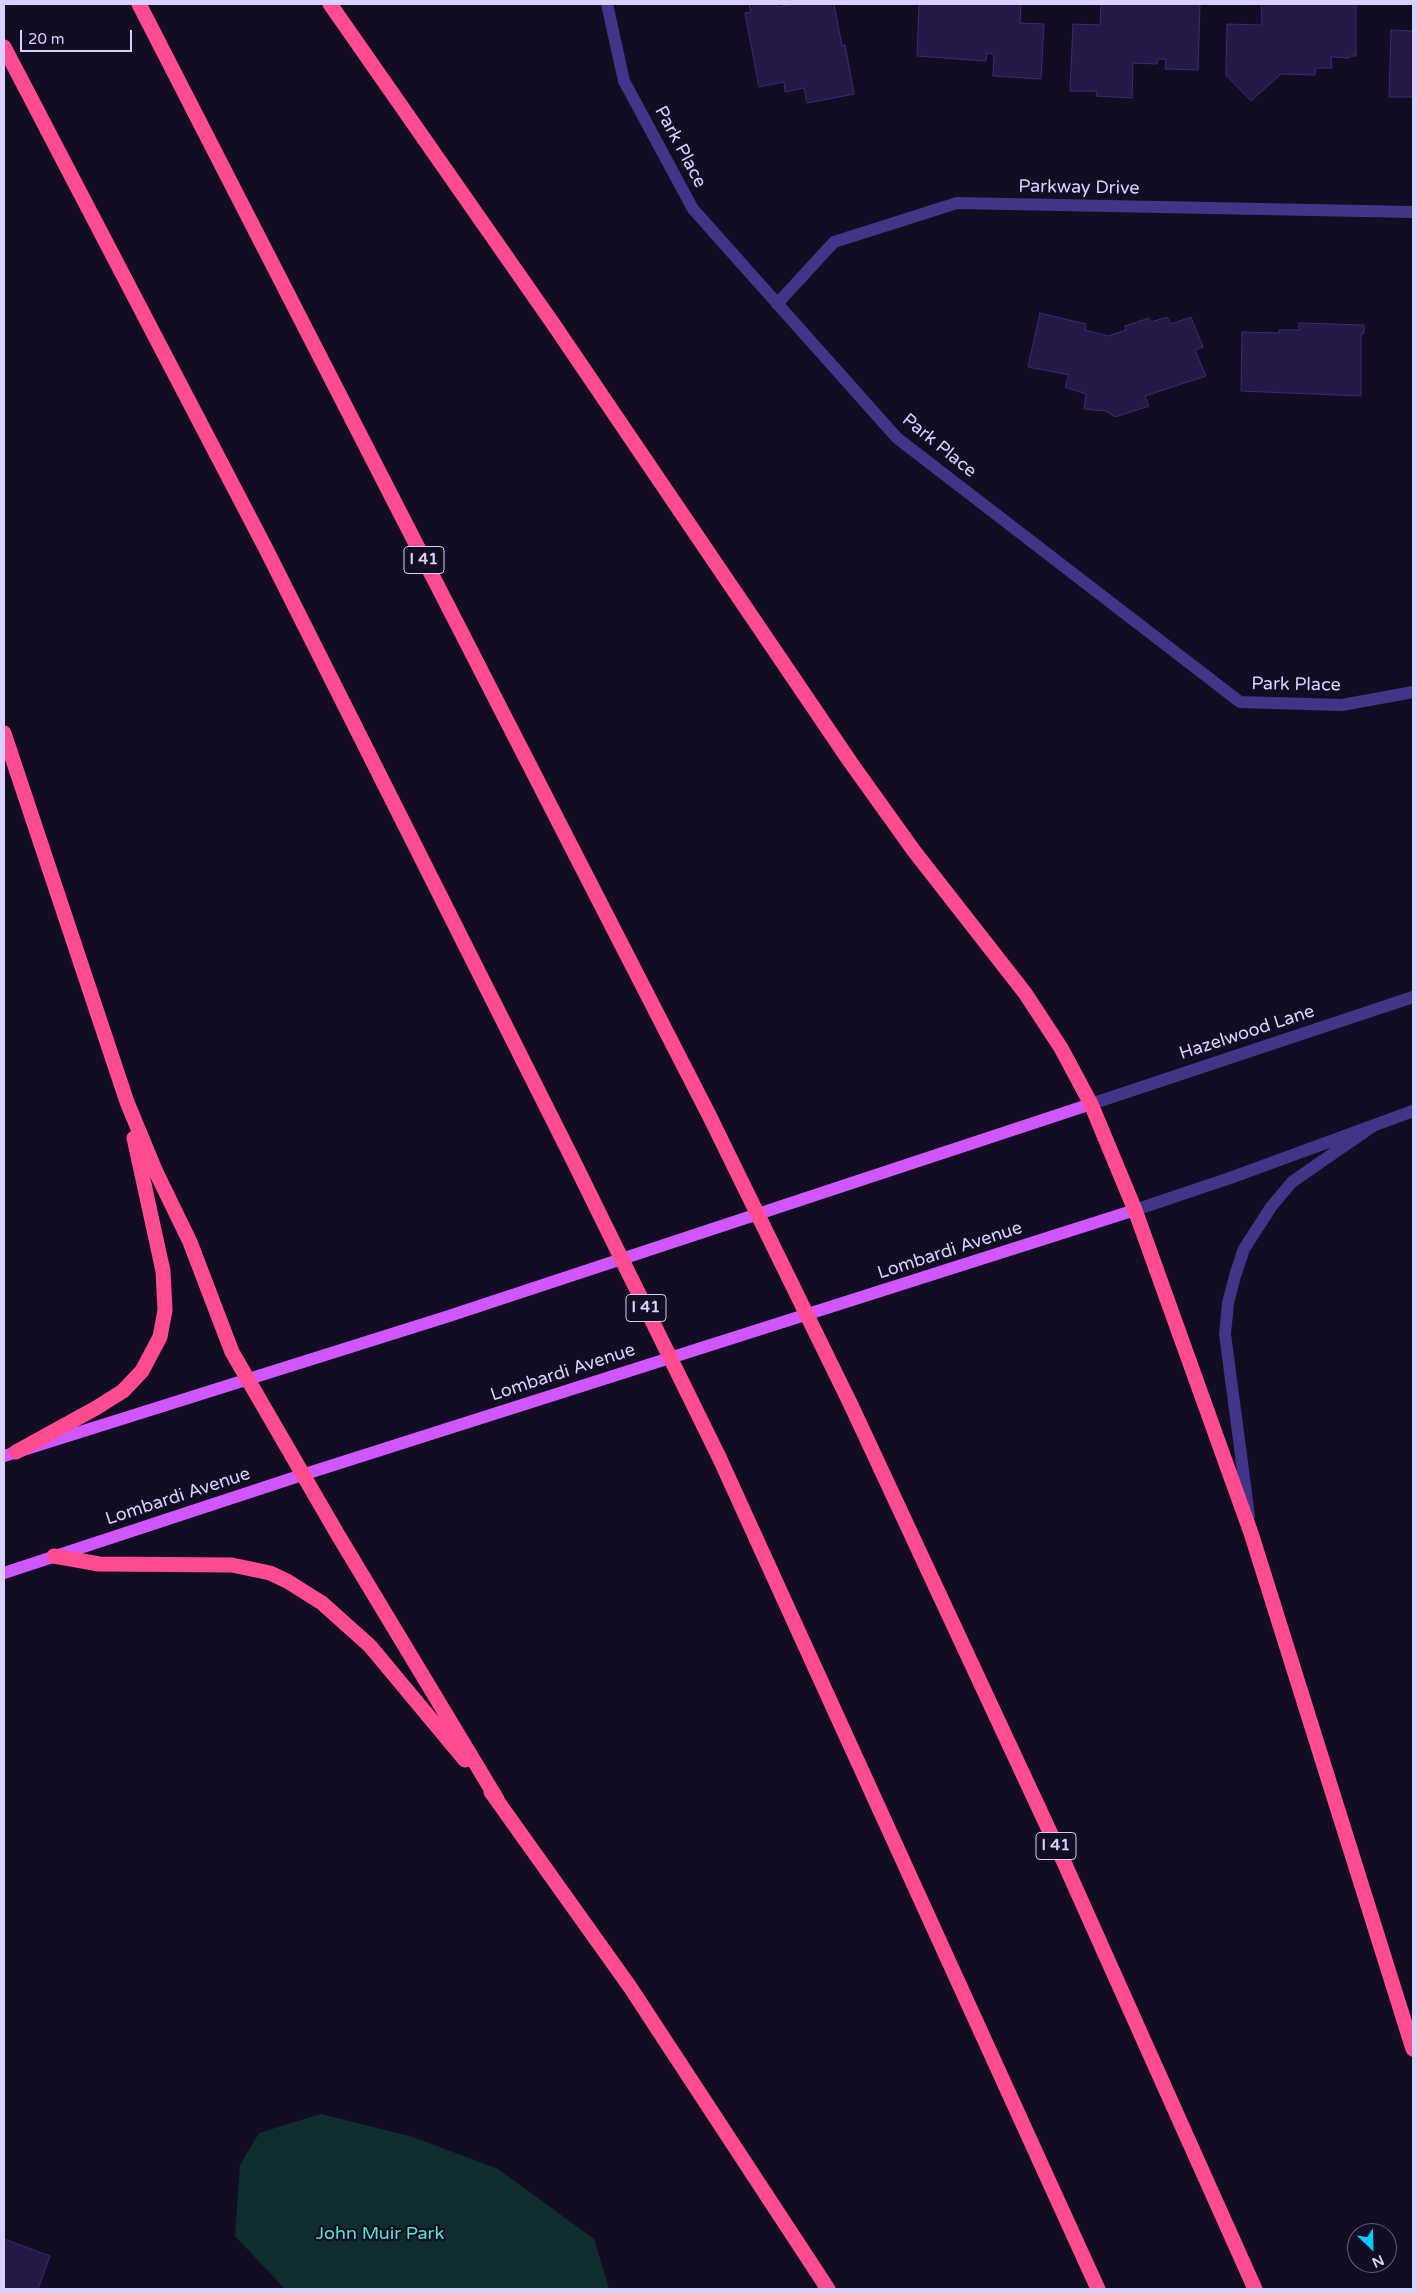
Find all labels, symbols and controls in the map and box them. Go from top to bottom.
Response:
scale bar [22,20,135,52]
text: 20 m [28,30,65,48]
street label: Park Place [649,102,711,192]
street label: Parkway Drive [1018,176,1140,200]
street label: Park Place [897,409,981,483]
road number: I 41 [404,546,444,574]
street label: Park Place [1251,673,1341,697]
street label: Hazelwood Lane [1177,1001,1317,1065]
street label: Lombardi Avenue [875,1217,1025,1285]
road number: I 41 [626,1295,666,1322]
street label: Lombardi Avenue [488,1339,638,1407]
street label: Lombardi Avenue [103,1463,253,1531]
road number: I 41 [1036,1832,1076,1860]
park label: John Muir Park [316,2223,444,2245]
north arrow [1347,2223,1397,2273]
text: N [1369,2251,1386,2271]

